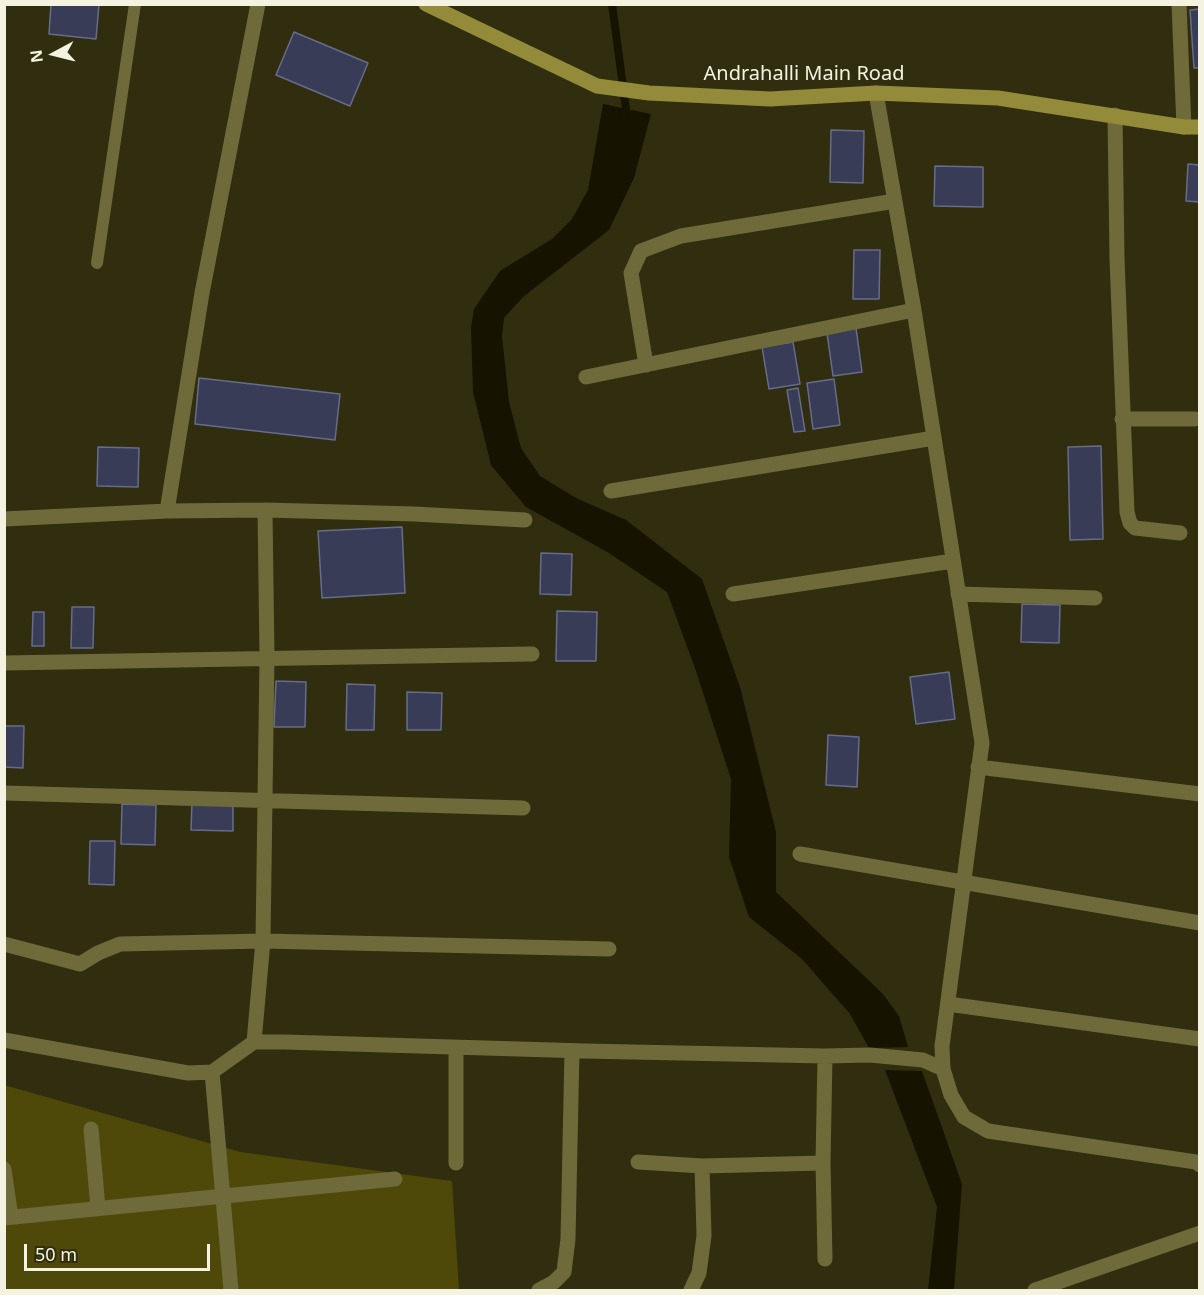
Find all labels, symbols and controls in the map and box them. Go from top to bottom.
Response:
north arrow [24,24,84,84]
text: N [24,48,48,64]
street label: Andrahalli Main Road [704,62,904,86]
scale bar [27,1232,213,1270]
text: 50 m [35,1242,77,1266]

